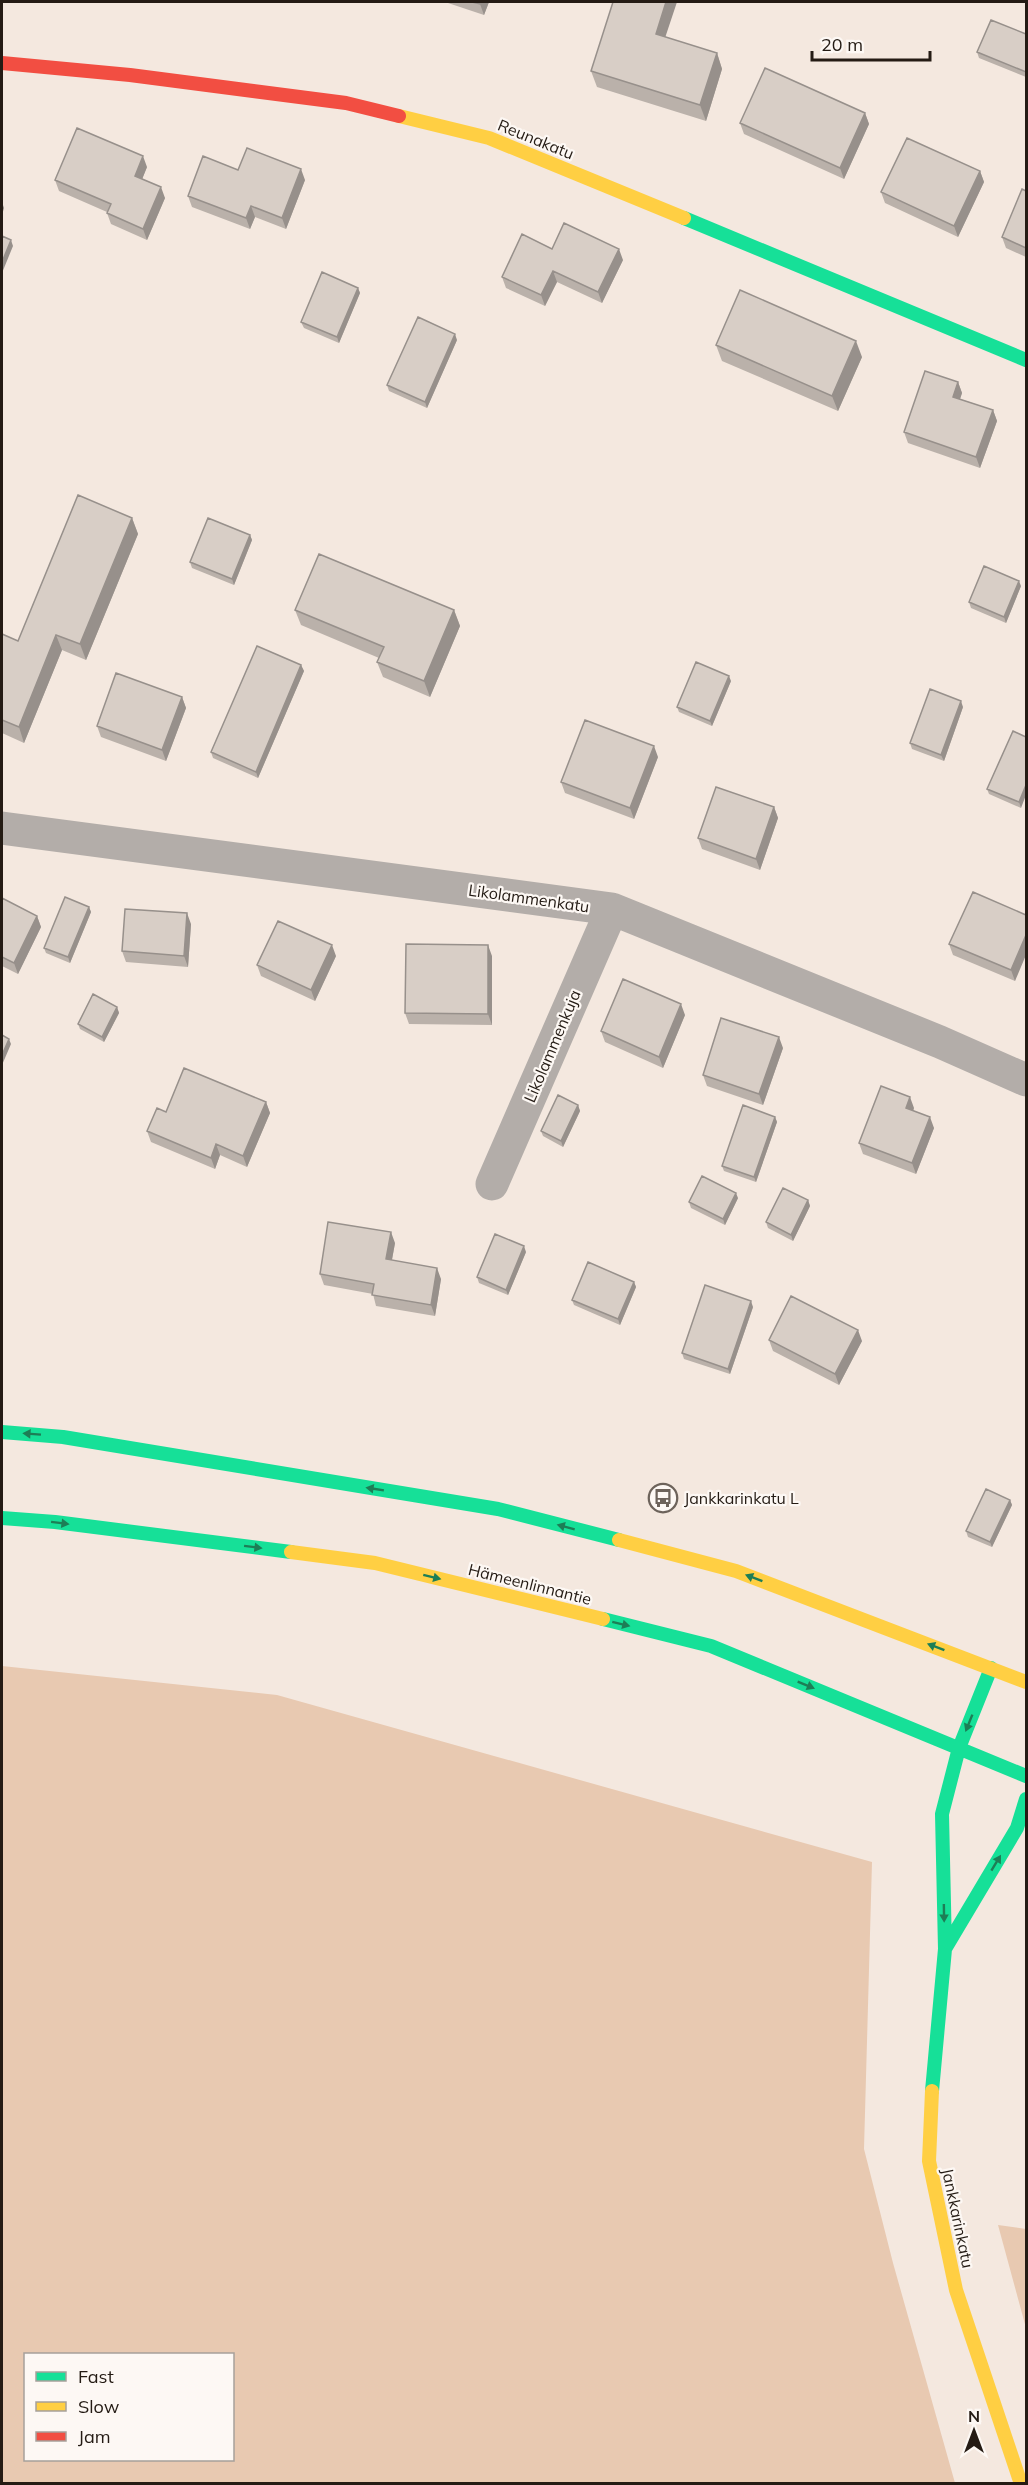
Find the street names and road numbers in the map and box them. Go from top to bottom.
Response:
street label: Reunakatu [495,115,577,163]
street label: Likolammenkatu [467,880,591,916]
street label: Likolammenkuja [519,987,585,1105]
street label: Hämeenlinnantie [466,1559,594,1609]
street label: Jankkarinkatu [938,2166,978,2270]

